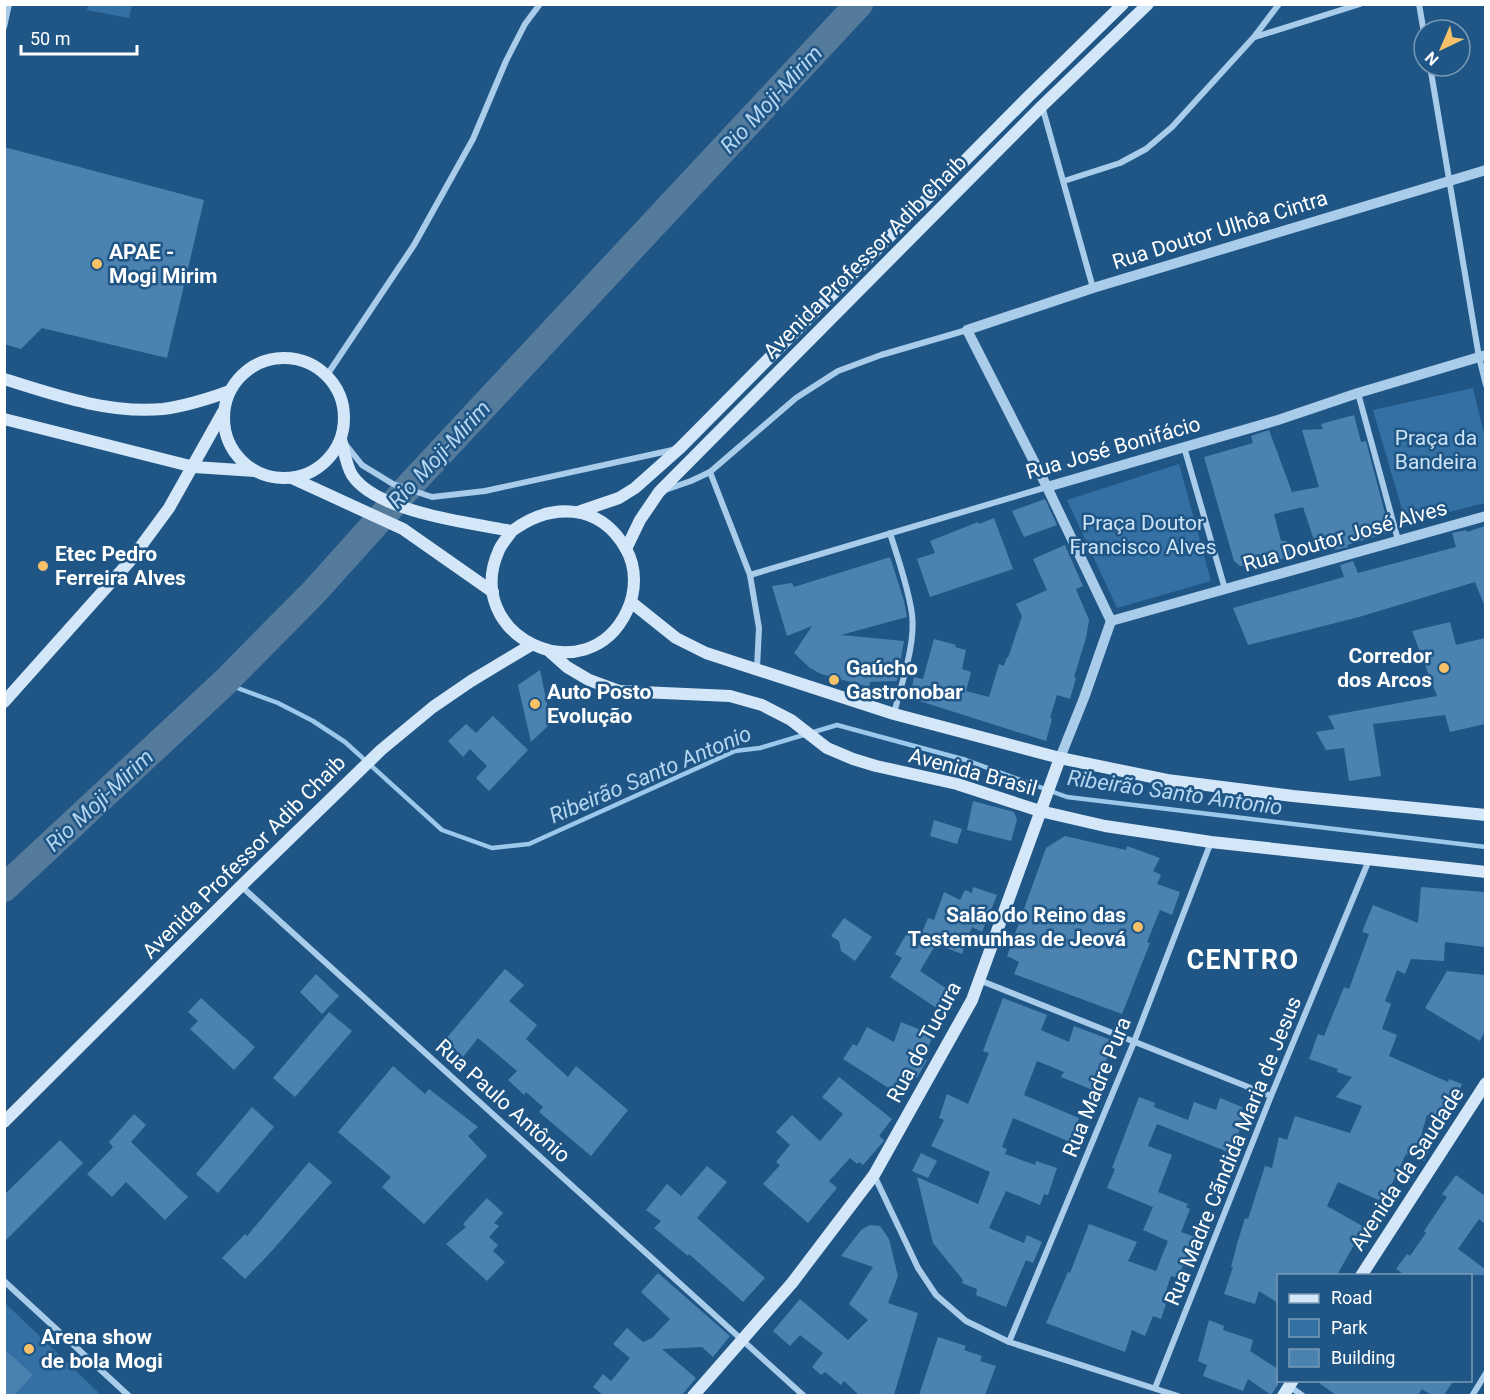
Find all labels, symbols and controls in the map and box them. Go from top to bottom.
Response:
scale bar [21,18,136,56]
north arrow [1412,18,1472,78]
text: 50 m [30,28,70,49]
water label: Rio Moji-Mirim [715,40,828,158]
text: N [1421,48,1443,69]
street label: Avenida Professor Adib Chaib [759,151,971,363]
street label: Rua Doutor Ulhôa Cintra [1110,186,1330,274]
place label: APAE - Mogi Mirim [109,240,217,288]
marker: APAE - Mogi Mirim [90,257,104,271]
water label: Rio Moji-Mirim [383,395,496,513]
street label: Rua José Bonifácio [1023,412,1203,484]
park label: Praça da Bandeira [1395,426,1477,474]
street label: Rua Doutor José Alves [1240,495,1450,577]
park label: Praça Doutor Francisco Alves [1070,511,1217,559]
place label: Etec Pedro Ferreira Alves [55,542,186,590]
marker: Etec Pedro Ferreira Alves [36,559,50,573]
place label: Corredor dos Arcos [1337,644,1432,692]
place label: Gaúcho Gastronobar [846,656,963,704]
marker: Corredor dos Arcos [1437,661,1451,675]
marker: Gaúcho Gastronobar [827,673,841,687]
place label: Auto Posto Evolução [547,680,652,728]
marker: Auto Posto Evolução [528,697,542,711]
water label: Ribeirão Santo Antonio [545,721,755,828]
street label: Avenida Brasil [906,743,1040,801]
water label: Rio Moji-Mirim [40,744,158,857]
street label: Avenida Professor Adib Chaib [138,751,350,963]
water label: Ribeirão Santo Antonio [1066,765,1284,820]
place label: Salão do Reino das Testemunhas de Jeová [908,903,1126,951]
marker: Salão do Reino das Testemunhas de Jeová [1131,920,1145,934]
district label: CENTRO [1186,944,1300,976]
street label: Rua do Tucura [882,977,966,1107]
street label: Rua Madre Cãndida Maria de Jesus [1160,993,1306,1309]
street label: Rua Madre Pura [1058,1013,1136,1161]
street label: Rua Paulo Antônio [431,1034,575,1168]
street label: Avenida da Saudade [1345,1083,1469,1255]
legend [1277,1274,1472,1382]
text: Road [1331,1287,1372,1308]
text: Park [1331,1317,1368,1338]
place label: Arena show de bola Mogi [41,1325,163,1373]
marker: Arena show de bola Mogi [22,1342,36,1356]
text: Building [1331,1347,1395,1368]

